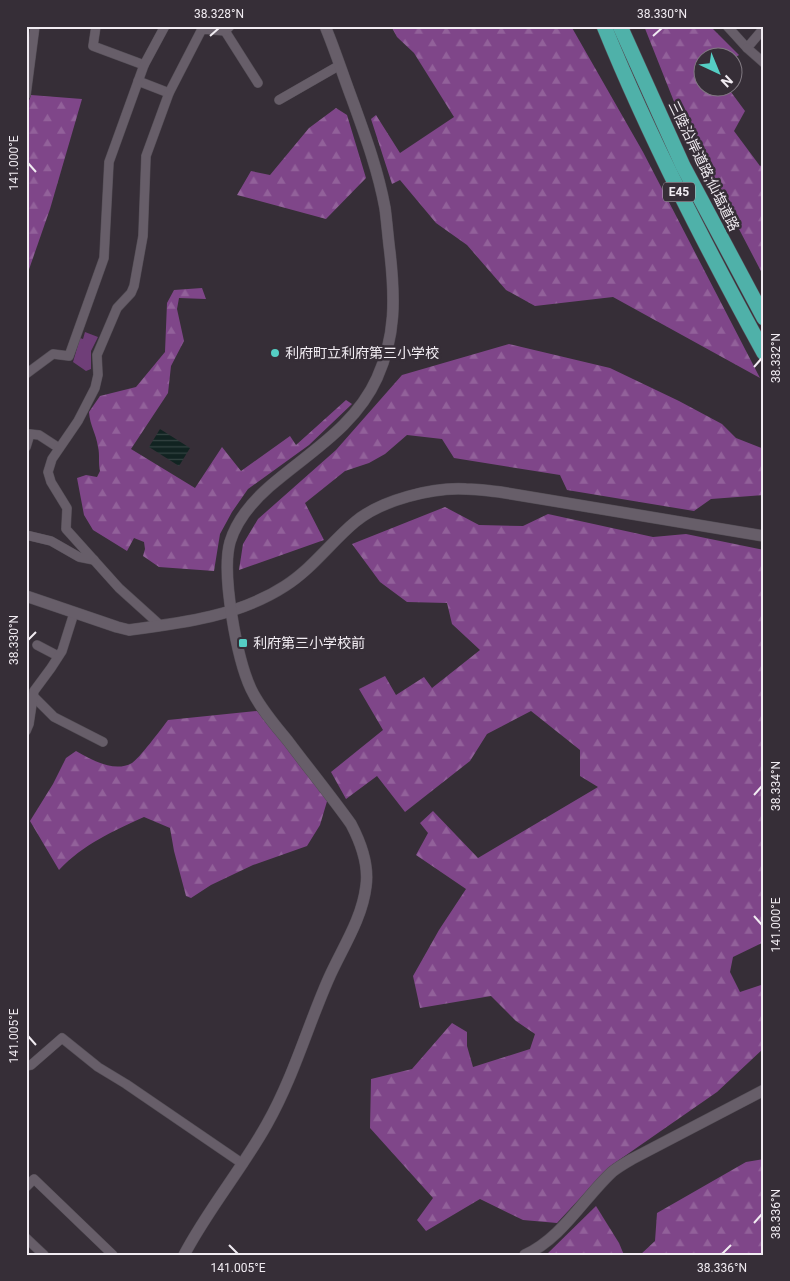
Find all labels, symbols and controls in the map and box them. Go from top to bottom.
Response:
text: 38.328°N [194,7,244,21]
text: 38.330°N [637,7,687,21]
north arrow [692,48,742,98]
text: N [718,72,736,91]
street label: 三陸沿岸道路;仙塩道路 [665,98,743,234]
text: 141.000°E [7,135,21,190]
road number: E45 [663,182,695,202]
text: 38.332°N [769,333,783,383]
place label: 利府町立利府第三小学校 [285,345,439,361]
marker: 利府町立利府第三小学校 [269,347,281,359]
text: 38.330°N [7,615,21,665]
place label: 利府第三小学校前 [253,635,365,651]
marker: 利府第三小学校前 [237,637,249,649]
text: 38.334°N [769,761,783,811]
text: 141.000°E [769,897,783,952]
text: 141.005°E [7,1008,21,1063]
text: 38.336°N [769,1189,783,1239]
text: 141.005°E [211,1261,266,1275]
text: 38.336°N [697,1261,747,1275]

